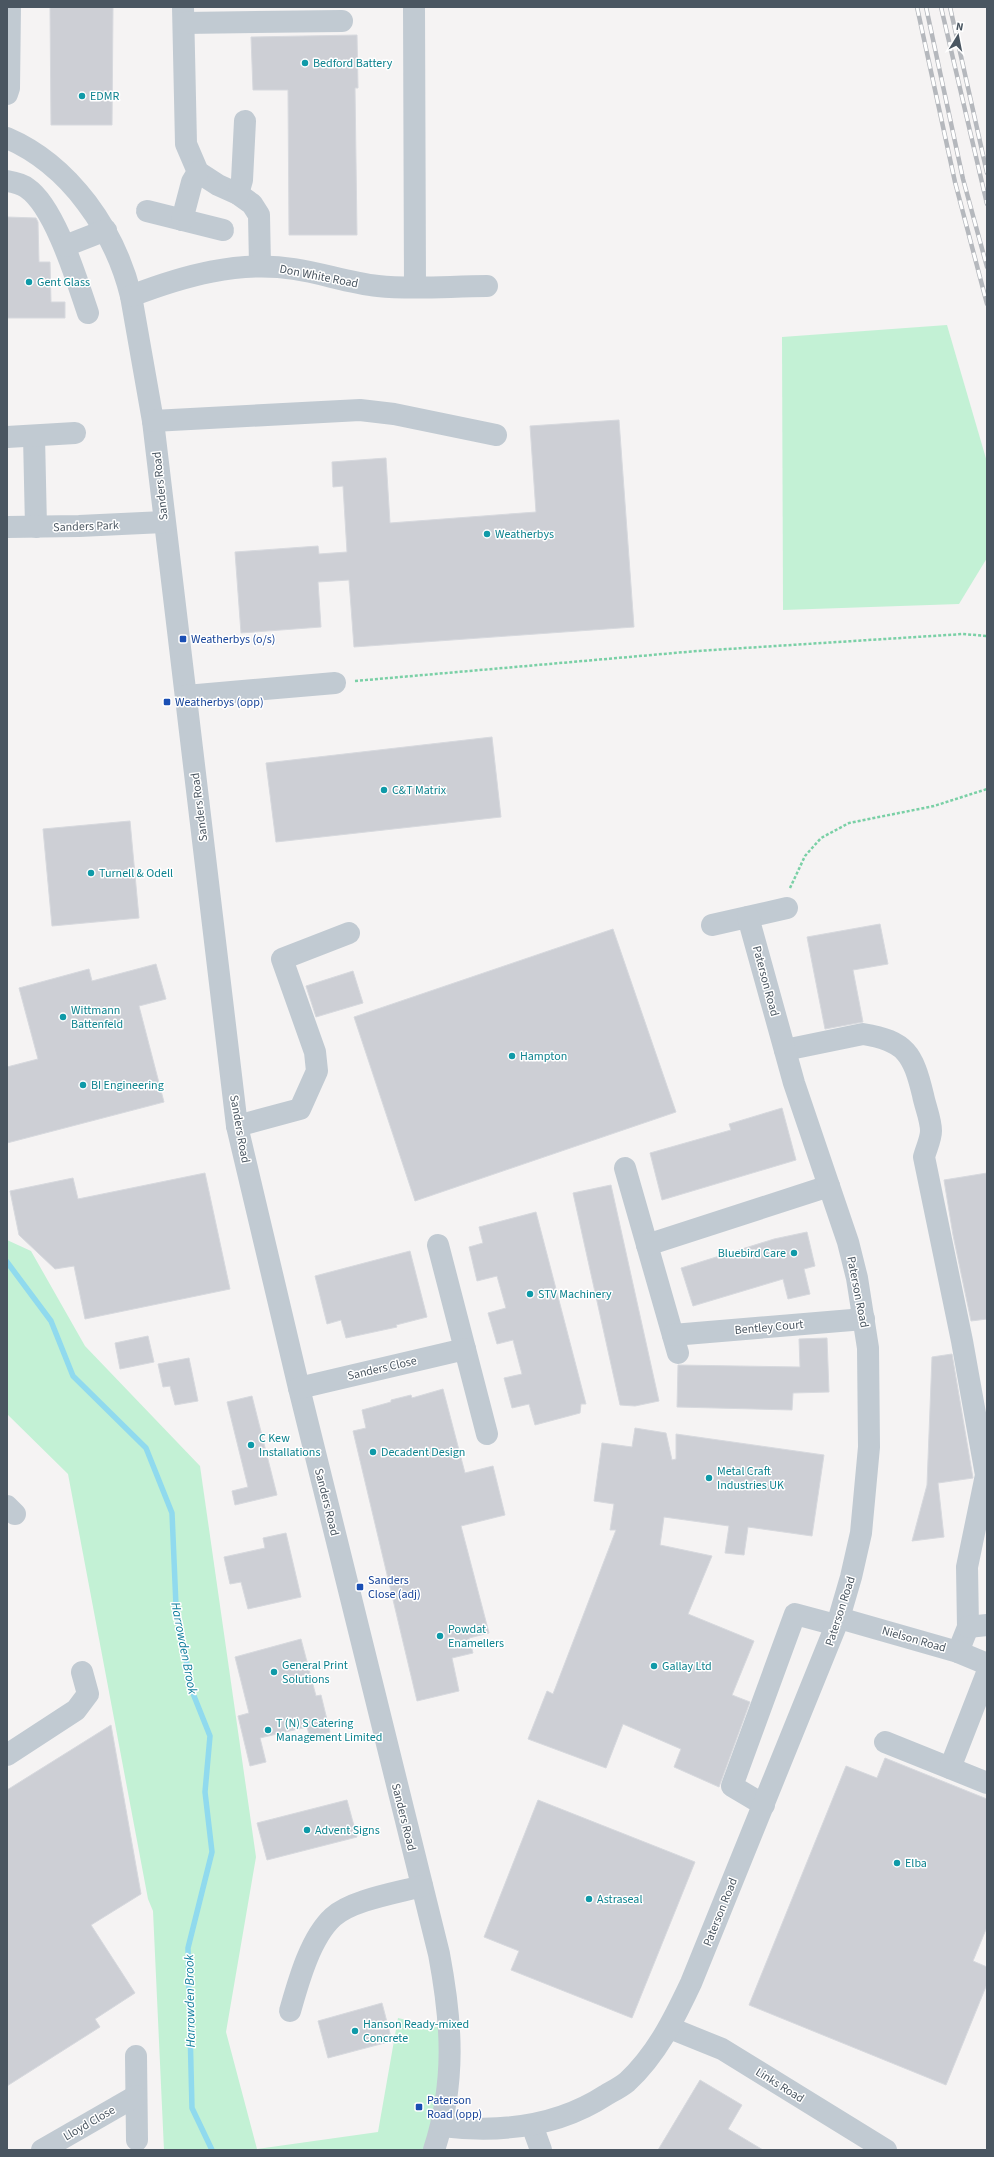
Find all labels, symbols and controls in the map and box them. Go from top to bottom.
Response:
north arrow [938,16,978,56]
text: N [955,19,965,35]
place label: Bedford Battery [313,55,393,72]
marker: Bedford Battery [300,58,310,68]
place label: EDMR [90,88,119,105]
marker: EDMR [77,91,87,101]
street label: Don White Road [278,261,360,292]
place label: Gent Glass [37,274,90,291]
marker: Gent Glass [24,277,34,287]
street label: Sanders Road [148,451,173,521]
street label: Sanders Park [53,517,119,536]
place label: Weatherbys [495,526,554,543]
marker: Weatherbys [482,529,492,539]
place label: Weatherbys (o/s) [191,631,275,648]
marker: Weatherbys (o/s) [178,634,188,644]
place label: Weatherbys (opp) [175,694,264,711]
marker: Weatherbys (opp) [162,697,172,707]
street label: Sanders Road [187,772,212,842]
place label: C&T Matrix [392,782,447,799]
marker: C&T Matrix [379,785,389,795]
place label: Turnell & Odell [99,865,173,882]
marker: Turnell & Odell [86,868,96,878]
street label: Paterson Road [748,944,783,1018]
place label: Wittmann Battenfeld [71,1002,123,1033]
marker: Wittmann Battenfeld [58,1012,68,1022]
place label: Hampton [520,1048,567,1065]
marker: Hampton [507,1051,517,1061]
place label: BI Engineering [91,1077,164,1094]
marker: BI Engineering [78,1080,88,1090]
street label: Sanders Road [225,1094,254,1165]
place label: Bluebird Care [718,1245,786,1262]
marker: Bluebird Care [789,1248,799,1258]
street label: Paterson Road [842,1255,873,1329]
place label: STV Machinery [538,1286,612,1303]
marker: STV Machinery [525,1289,535,1299]
street label: Bentley Court [734,1316,804,1339]
street label: Sanders Close [346,1352,418,1385]
place label: C Kew Installations [259,1430,320,1461]
marker: C Kew Installations [246,1440,256,1450]
place label: Decadent Design [381,1444,465,1461]
marker: Decadent Design [368,1447,378,1457]
place label: Metal Craft Industries UK [717,1463,784,1494]
street label: Sanders Road [310,1467,343,1538]
marker: Metal Craft Industries UK [704,1473,714,1483]
place label: Sanders Close (adj) [368,1572,421,1603]
street label: Paterson Road [821,1574,860,1648]
marker: Sanders Close (adj) [355,1582,365,1592]
water label: Harrowden Brook [166,1601,202,1697]
place label: Powdat Enamellers [448,1621,504,1652]
street label: Nielson Road [880,1622,948,1657]
marker: Powdat Enamellers [435,1631,445,1641]
place label: General Print Solutions [282,1657,348,1688]
place label: Gallay Ltd [662,1658,712,1675]
marker: Gallay Ltd [649,1661,659,1671]
marker: General Print Solutions [269,1667,279,1677]
place label: T (N) S Catering Management Limited [276,1715,382,1746]
marker: T (N) S Catering Management Limited [263,1725,273,1735]
street label: Sanders Road [387,1782,420,1853]
place label: Advent Signs [315,1822,380,1839]
marker: Advent Signs [302,1825,312,1835]
place label: Elba [905,1855,927,1872]
marker: Elba [892,1858,902,1868]
street label: Paterson Road [699,1875,742,1949]
place label: Astraseal [597,1891,642,1908]
marker: Astraseal [584,1894,594,1904]
water label: Harrowden Brook [180,1953,200,2048]
place label: Hanson Ready-mixed Concrete [363,2016,469,2047]
marker: Hanson Ready-mixed Concrete [350,2026,360,2036]
street label: Links Road [752,2064,807,2107]
place label: Paterson Road (opp) [427,2092,482,2123]
street label: Lloyd Close [60,2102,118,2145]
marker: Paterson Road (opp) [414,2102,424,2112]

